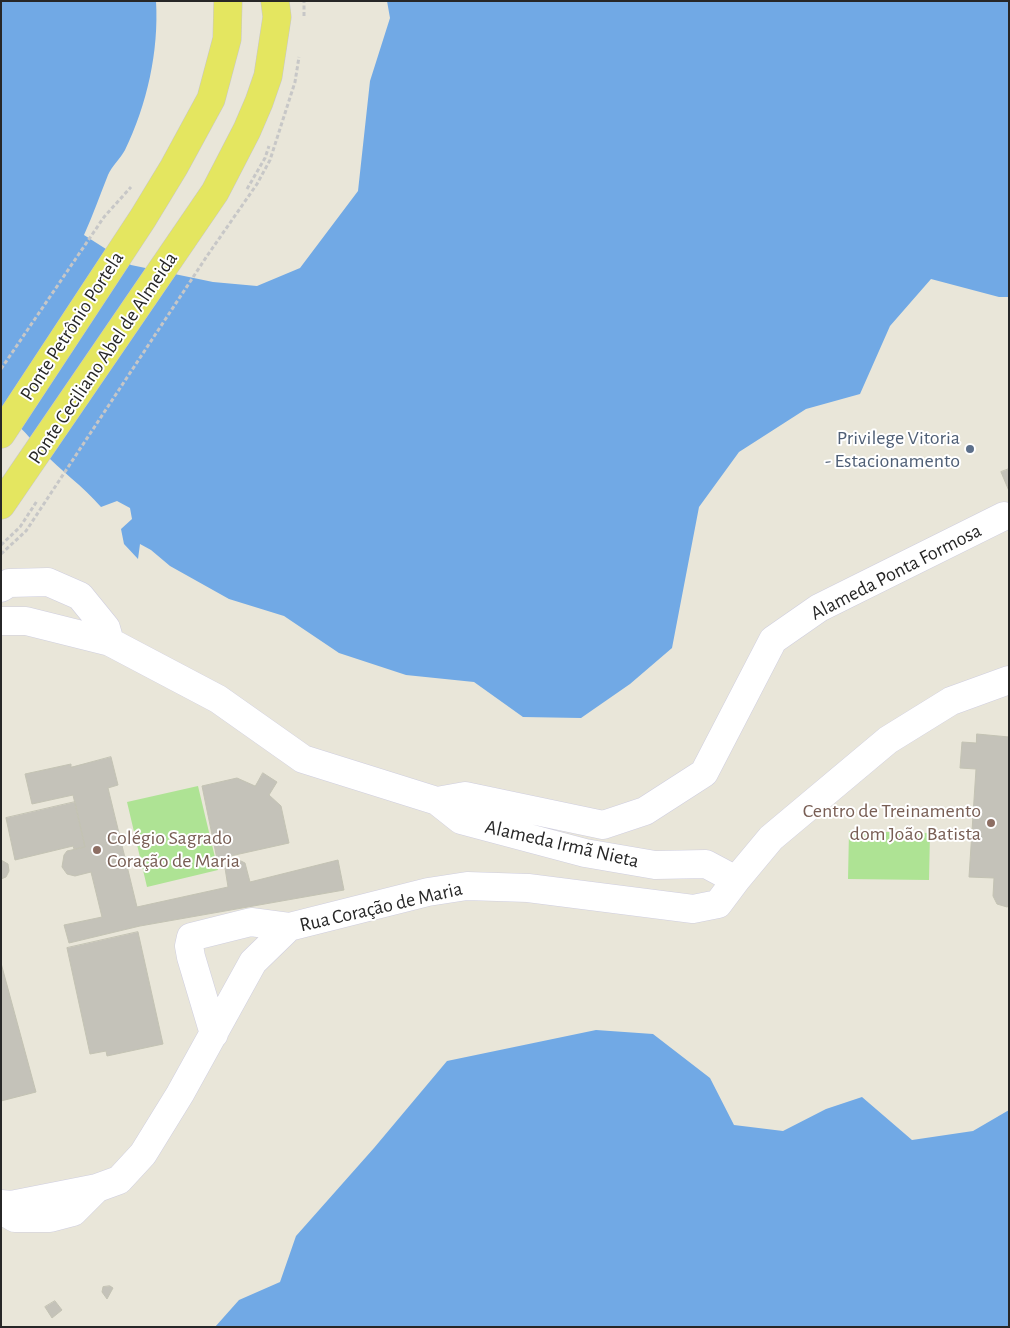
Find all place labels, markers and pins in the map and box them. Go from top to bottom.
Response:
place label: Privilege Vitoria - Estacionamento [825,426,960,473]
marker: Privilege Vitoria - Estacionamento [964,443,976,455]
place label: Centro de Treinamento dom João Batista [803,799,981,846]
marker: Centro de Treinamento dom João Batista [985,817,997,829]
place label: Colégio Sagrado Coração de Maria [107,826,240,873]
marker: Colégio Sagrado Coração de Maria [91,844,103,856]

